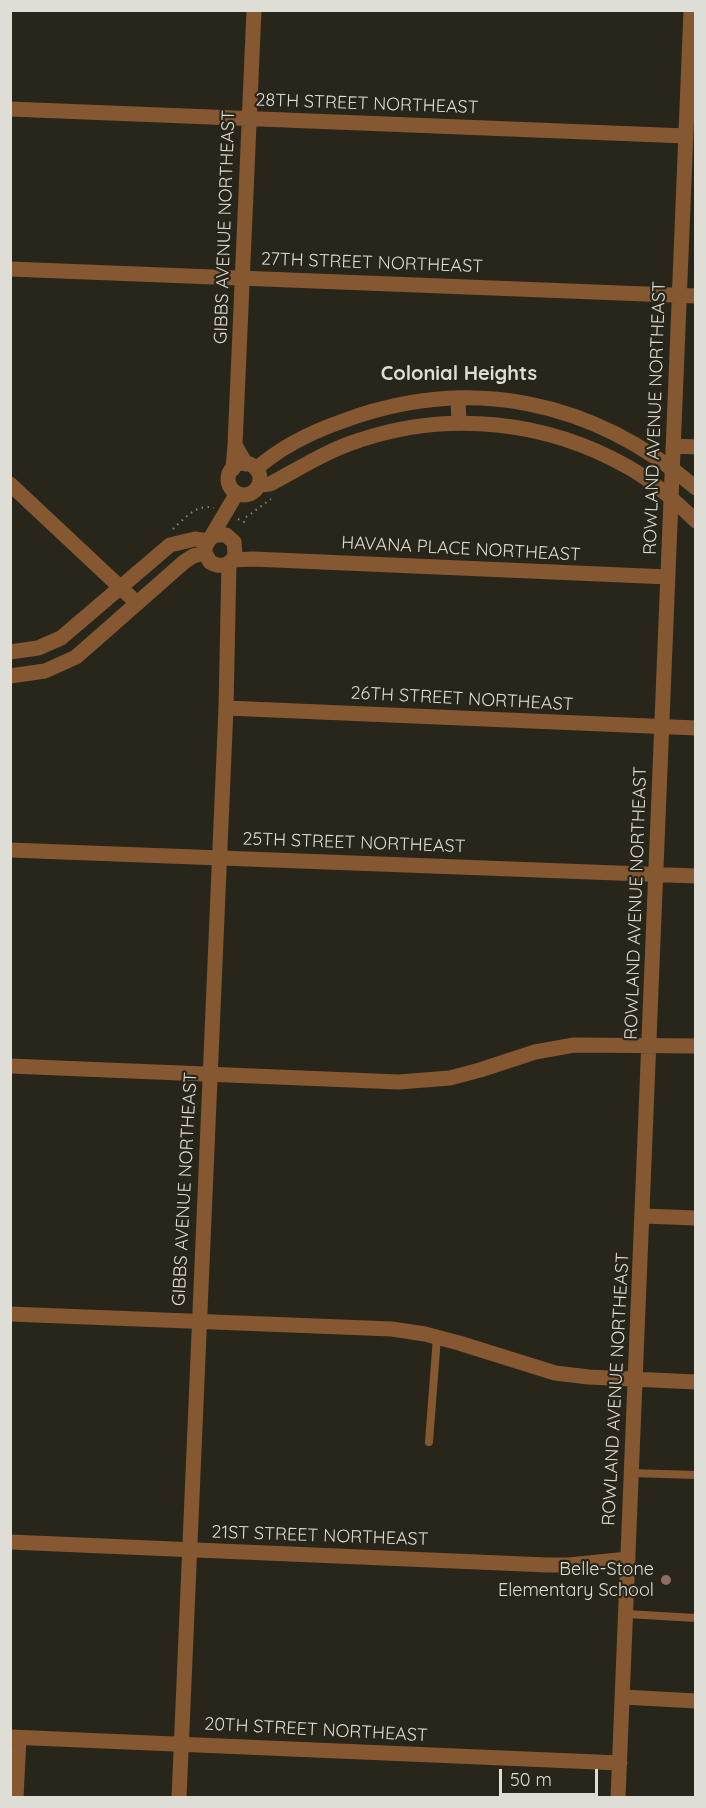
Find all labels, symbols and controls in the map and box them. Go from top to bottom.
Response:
street label: 28TH STREET NORTHEAST [255,89,479,119]
street label: GIBBS AVENUE NORTHEAST [210,110,240,344]
street label: 27TH STREET NORTHEAST [261,248,483,278]
street label: ROWLAND AVENUE NORTHEAST [639,281,671,555]
district label: Colonial Heights [381,362,537,386]
street label: HAVANA PLACE NORTHEAST [341,532,581,566]
street label: 26TH STREET NORTHEAST [350,682,574,716]
street label: ROWLAND AVENUE NORTHEAST [620,766,652,1040]
street label: 25TH STREET NORTHEAST [242,828,466,858]
street label: GIBBS AVENUE NORTHEAST [168,1072,202,1306]
street label: ROWLAND AVENUE NORTHEAST [598,1252,634,1526]
street label: 21ST STREET NORTHEAST [211,1521,429,1551]
place label: Belle-Stone Elementary School [498,1559,654,1602]
marker: Belle-Stone Elementary School [659,1573,673,1587]
street label: 20TH STREET NORTHEAST [204,1713,428,1747]
scale bar [502,1757,601,1795]
text: 50 m [510,1768,552,1791]

